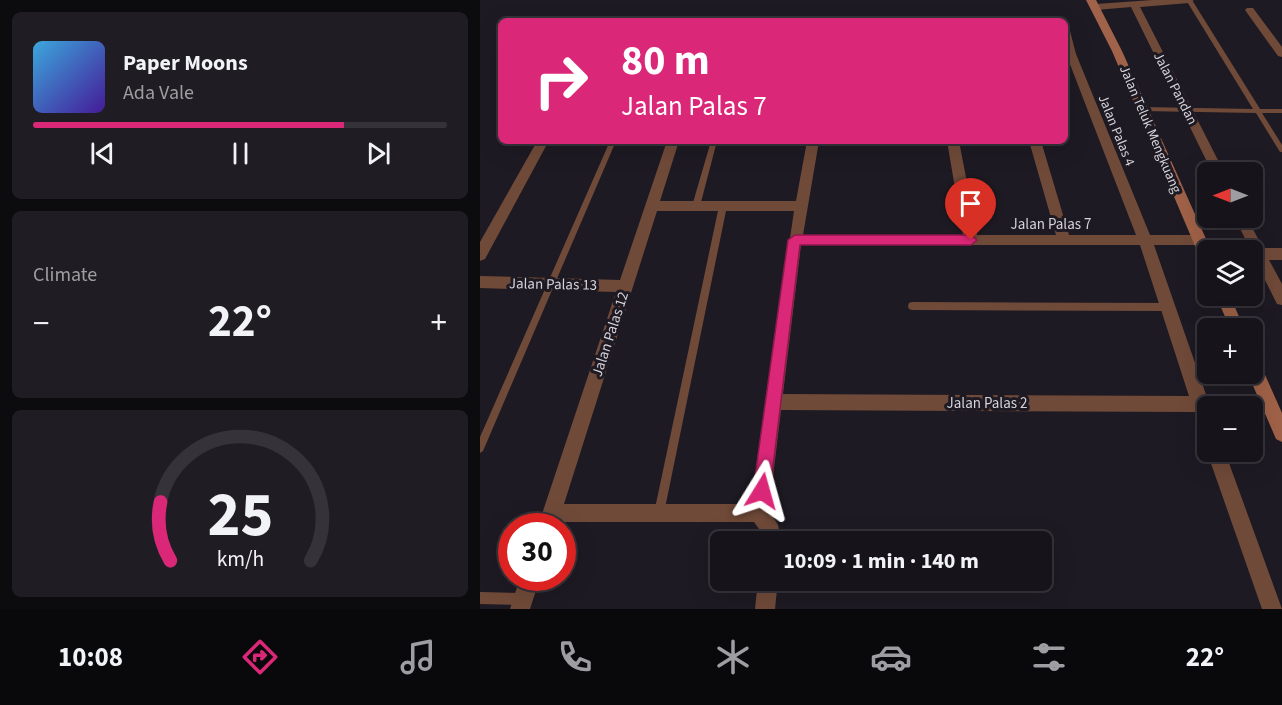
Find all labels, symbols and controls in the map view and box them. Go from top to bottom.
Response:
text: 80 m [621,31,710,91]
icon: right [522,42,600,120]
text: Paper Moons [123,47,248,79]
street label: Jalan Pandan [1148,49,1202,128]
street label: Jalan Teluk Mengkuang [1114,62,1186,196]
text: Ada Vale [123,79,194,107]
text: Jalan Palas 7 [621,87,767,126]
street label: Jalan Palas 4 [1093,92,1139,169]
icon: previous [86,137,119,170]
icon: pause [224,137,257,170]
icon: next [362,137,395,170]
north arrow [1197,162,1263,228]
map controls [1197,162,1263,462]
pin [945,178,996,240]
icon: arrive [954,187,987,220]
street label: Jalan Palas 7 [1011,214,1091,235]
button: layers [1197,240,1263,306]
text: Climate [33,261,97,289]
street label: Jalan Palas 13 [509,273,597,296]
street label: Jalan Palas 12 [587,289,634,379]
text: 22° [208,290,272,354]
text: − [33,300,49,347]
text: + [431,300,447,347]
button: + [1197,318,1263,384]
street label: Jalan Palas 2 [947,393,1027,414]
button: − [1197,396,1263,462]
position arrow [730,459,794,523]
text: 25 [207,471,273,560]
speed limit sign: 30 [498,513,576,591]
text: km/h [216,544,264,575]
text: 10:09 · 1 min · 140 m [783,545,979,577]
icon: directions [239,636,281,678]
icon: music [397,636,439,678]
icon: phone [554,636,596,678]
icon: climate [712,636,754,678]
icon: car [870,636,912,678]
icon: filters [1028,636,1070,678]
text: 10:08 [58,638,123,677]
text: 22° [1186,638,1224,677]

